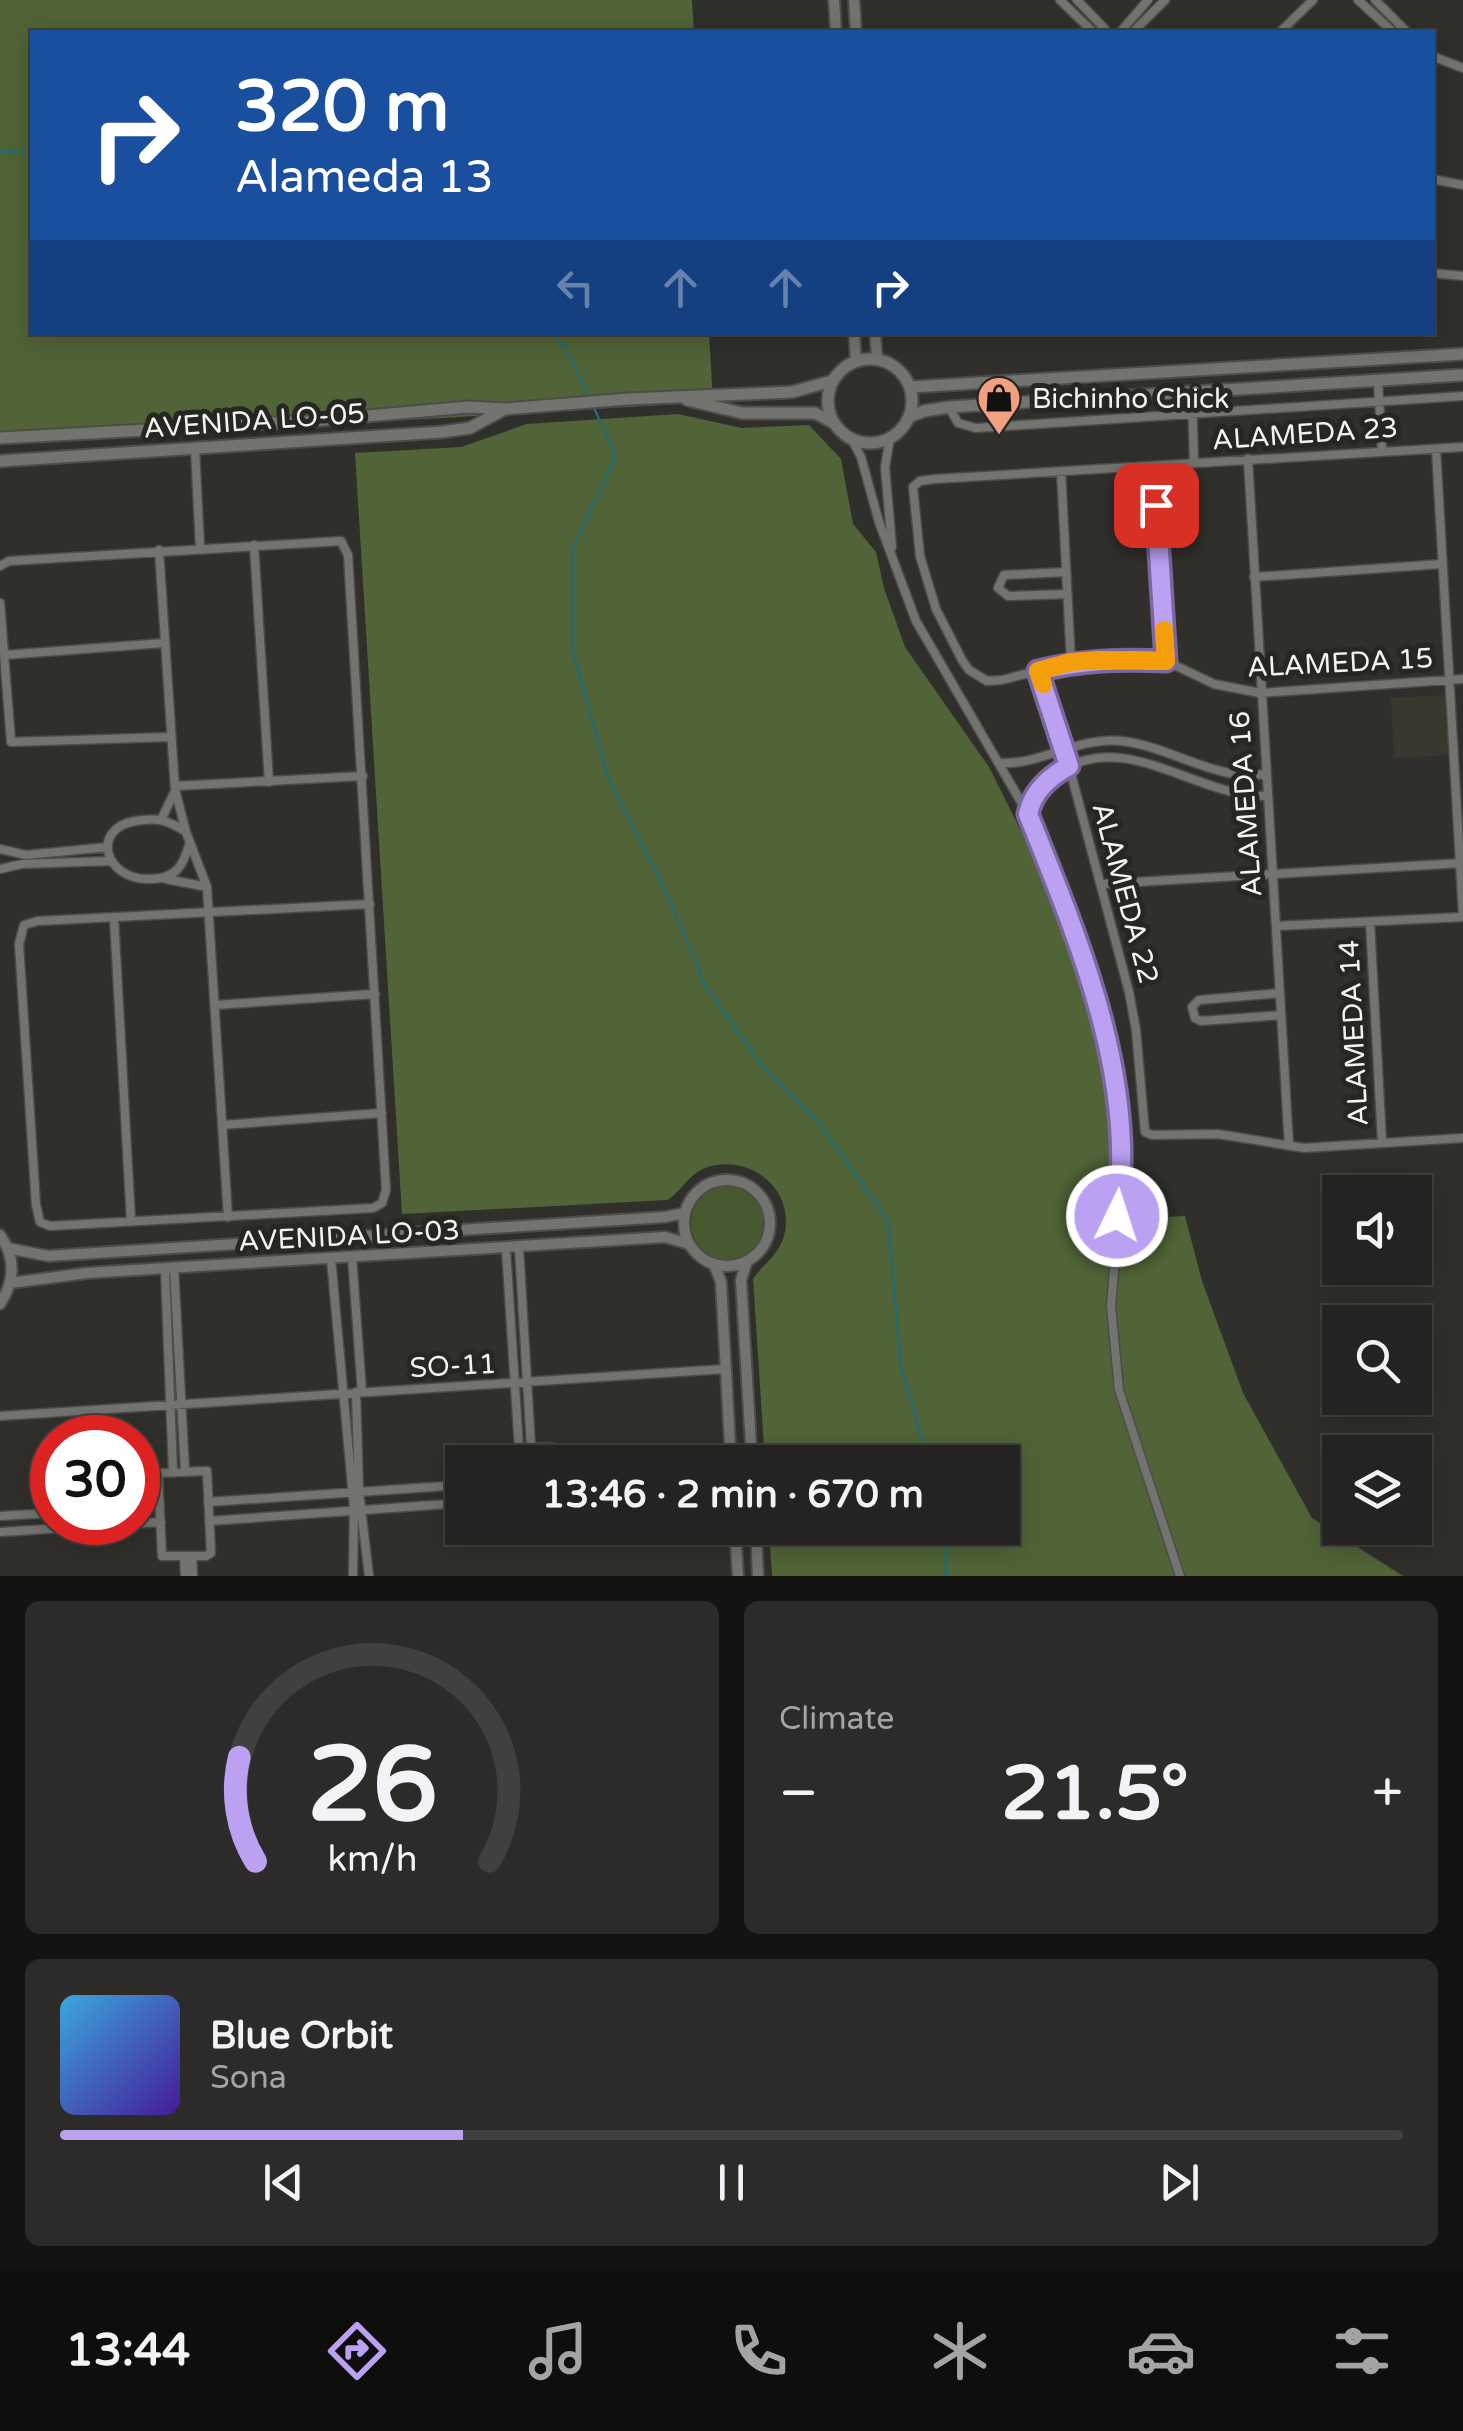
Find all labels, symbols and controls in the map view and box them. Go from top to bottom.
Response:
text: 320 m [235,66,449,150]
icon: right [70,70,200,200]
text: Alameda 13 [235,151,493,205]
icon: left [548,260,603,315]
icon: ahead [653,260,708,315]
icon: ahead [758,260,813,315]
icon: right [863,260,918,315]
shop icon: Bichinho Chick [976,375,1022,436]
place label: Bichinho Chick [1032,382,1229,416]
street label: AVENIDA LO-05 [142,396,366,446]
street label: ALAMEDA 23 [1211,411,1399,457]
pin [1114,463,1199,548]
icon: arrive [1129,478,1184,533]
street label: ALAMEDA 15 [1246,641,1434,685]
street label: ALAMEDA 16 [1223,710,1269,898]
street label: ALAMEDA 22 [1085,799,1166,988]
street label: ALAMEDA 14 [1332,939,1376,1127]
position arrow [1065,1164,1169,1268]
map controls [1322,1175,1432,1545]
button: sound [1322,1175,1432,1285]
street label: AVENIDA LO-03 [237,1213,461,1259]
button: search [1322,1305,1432,1415]
street label: SO-11 [409,1347,497,1385]
speed limit sign: 30 [30,1415,160,1545]
button: layers [1322,1435,1432,1545]
text: 13:46 · 2 min · 670 m [541,1472,924,1518]
text: Climate [779,1700,894,1738]
text: 26 [307,1724,437,1849]
text: 21.5° [1001,1749,1189,1839]
text: − [779,1761,818,1827]
text: + [1372,1761,1403,1827]
text: km/h [327,1838,417,1881]
text: Blue Orbit [210,2013,393,2059]
text: Sona [210,2059,287,2097]
icon: previous [256,2155,311,2210]
icon: pause [704,2155,759,2210]
icon: next [1152,2155,1207,2210]
icon: directions [322,2316,392,2386]
icon: music [523,2316,593,2386]
icon: phone [724,2316,794,2386]
icon: climate [925,2316,995,2386]
icon: car [1126,2316,1196,2386]
icon: filters [1327,2316,1397,2386]
text: 13:44 [66,2324,190,2378]

